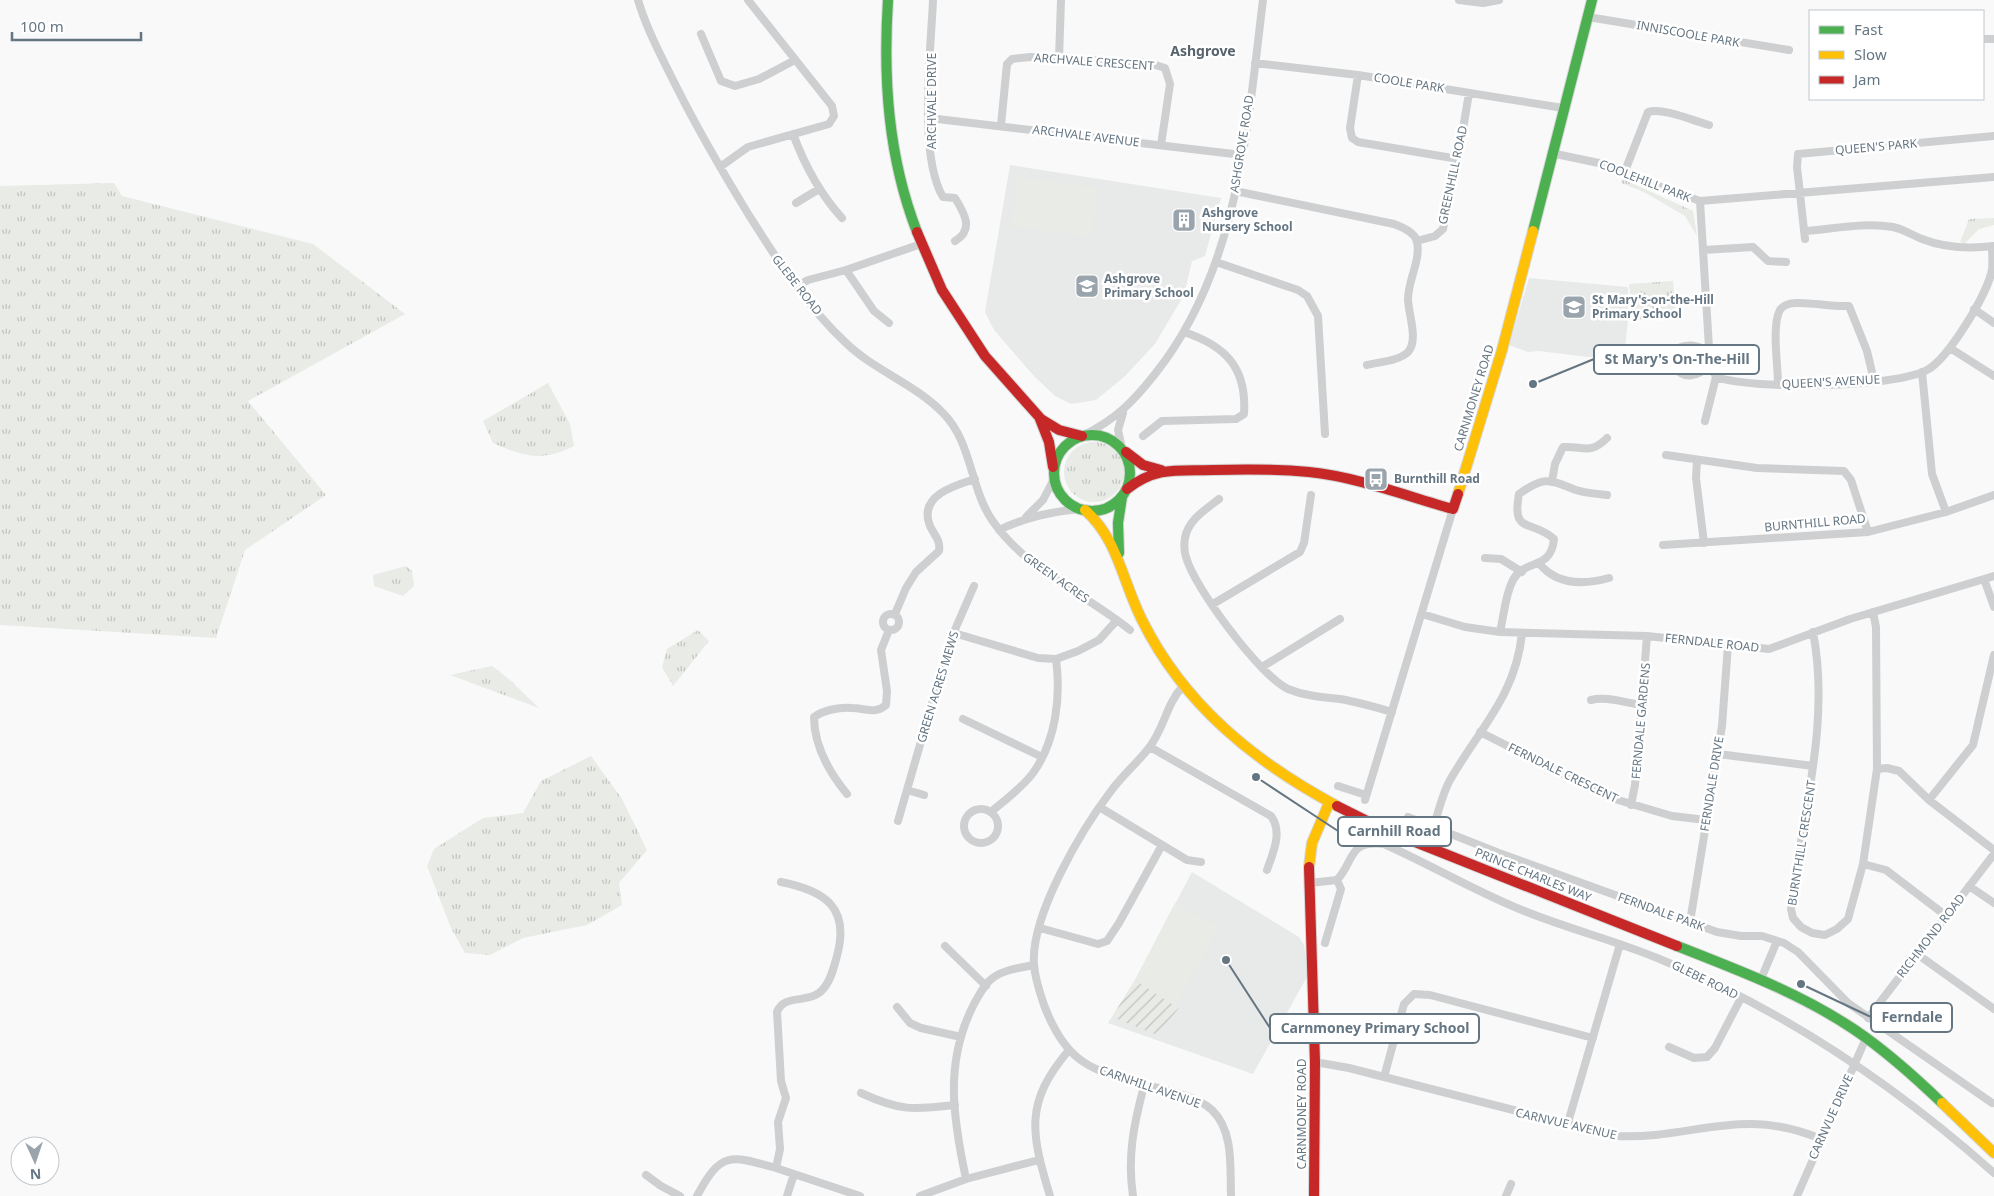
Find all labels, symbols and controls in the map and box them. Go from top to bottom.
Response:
scale bar [12,10,141,42]
legend [1809,10,1984,100]
text: 100 m [20,16,64,36]
street label: INNISCOOLE PARK [1635,16,1742,51]
text: Fast [1854,19,1883,39]
district label: Ashgrove [1170,41,1236,60]
text: Slow [1854,44,1887,64]
street label: ARCHVALE CRESCENT [1033,49,1155,74]
street label: ARCHVALE DRIVE [923,53,940,149]
street label: COOLE PARK [1372,69,1446,97]
text: Jam [1852,69,1881,89]
street label: ASHGROVE ROAD [1225,94,1258,194]
street label: ARCHVALE AVENUE [1032,121,1141,151]
street label: GREENHILL ROAD [1434,124,1471,226]
street label: QUEEN'S PARK [1834,134,1918,159]
street label: COOLEHILL PARK [1597,155,1694,206]
place label: Ashgrove Nursery School [1202,204,1293,235]
building icon: Ashgrove Nursery School [1171,207,1197,233]
street label: GLEBE ROAD [768,251,826,319]
place label: Ashgrove Primary School [1104,270,1194,301]
school or university icon: Ashgrove Primary School [1074,273,1100,299]
place label: St Mary's-on-the-Hill Primary School [1592,291,1714,322]
school or university icon: St Mary's-on-the-Hill Primary School [1561,294,1587,320]
street label: CARNMONEY ROAD [1449,342,1498,453]
callout: St Mary's On-The-Hill [1594,345,1759,374]
text: St Mary's On-The-Hill [1604,349,1750,368]
street label: QUEEN'S AVENUE [1781,370,1881,393]
bus stop icon: Burnthill Road [1363,466,1389,492]
place label: Burnthill Road [1394,470,1480,487]
street label: BURNTHILL ROAD [1764,510,1866,535]
street label: GREEN ACRES [1020,548,1093,607]
street label: GREEN ACRES MEWS [912,629,963,745]
street label: FERNDALE ROAD [1664,629,1760,656]
street label: FERNDALE GARDENS [1627,662,1654,780]
street label: FERNDALE DRIVE [1696,735,1727,833]
street label: FERNDALE CRESCENT [1506,739,1621,807]
street label: BURNTHILL CRESCENT [1783,779,1820,907]
callout: Carnhill Road [1338,817,1451,846]
text: Carnhill Road [1347,821,1441,840]
street label: PRINCE CHARLES WAY [1473,843,1594,906]
street label: FERNDALE PARK [1616,888,1707,935]
street label: RICHMOND ROAD [1892,890,1969,981]
street label: GLEBE ROAD [1669,956,1742,1003]
callout: Ferndale [1871,1003,1952,1032]
text: Ferndale [1881,1007,1943,1026]
callout: Carnmoney Primary School [1270,1014,1479,1043]
text: Carnmoney Primary School [1281,1018,1469,1037]
street label: CARNMONEY ROAD [1293,1058,1310,1169]
street label: CARNHILL AVENUE [1097,1061,1203,1112]
street label: CARNVUE DRIVE [1804,1071,1857,1162]
street label: CARNVUE AVENUE [1514,1104,1618,1143]
north arrow [10,1136,60,1186]
text: N [30,1165,42,1184]

